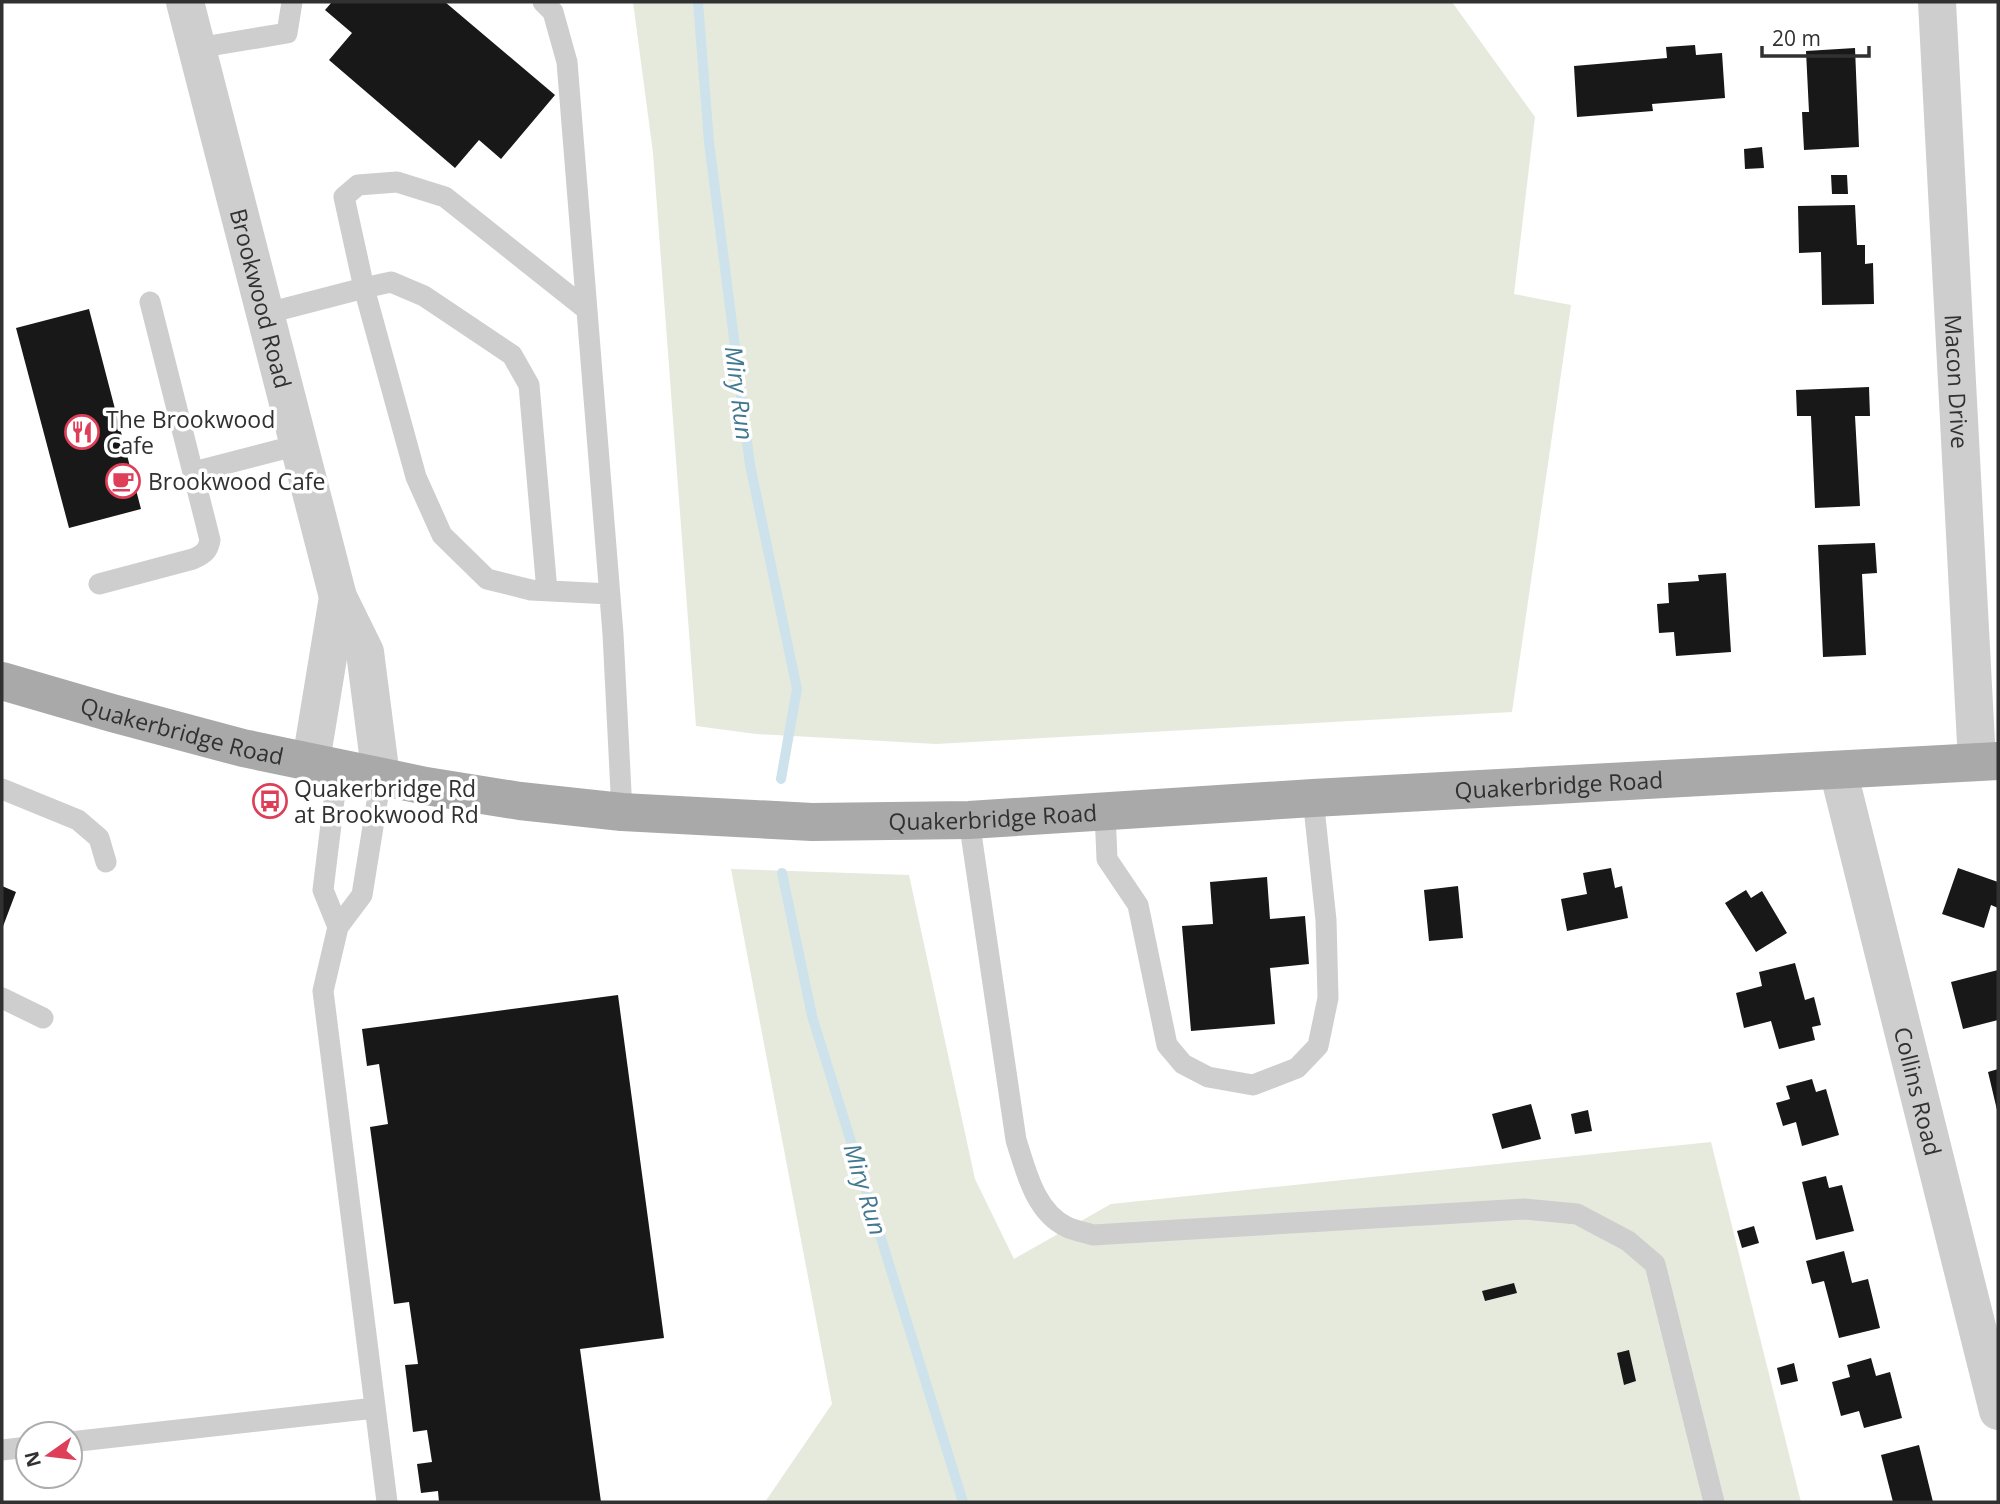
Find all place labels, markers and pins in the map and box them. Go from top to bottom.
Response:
place label: The Brookwood Cafe [106,403,275,461]
restaurant icon: The Brookwood Cafe [63,413,101,451]
cafe icon: Brookwood Cafe [104,462,142,500]
place label: Brookwood Cafe [148,465,325,497]
place label: Quakerbridge Rd at Brookwood Rd [294,772,479,830]
bus stop icon: Quakerbridge Rd at Brookwood Rd [251,782,289,820]

